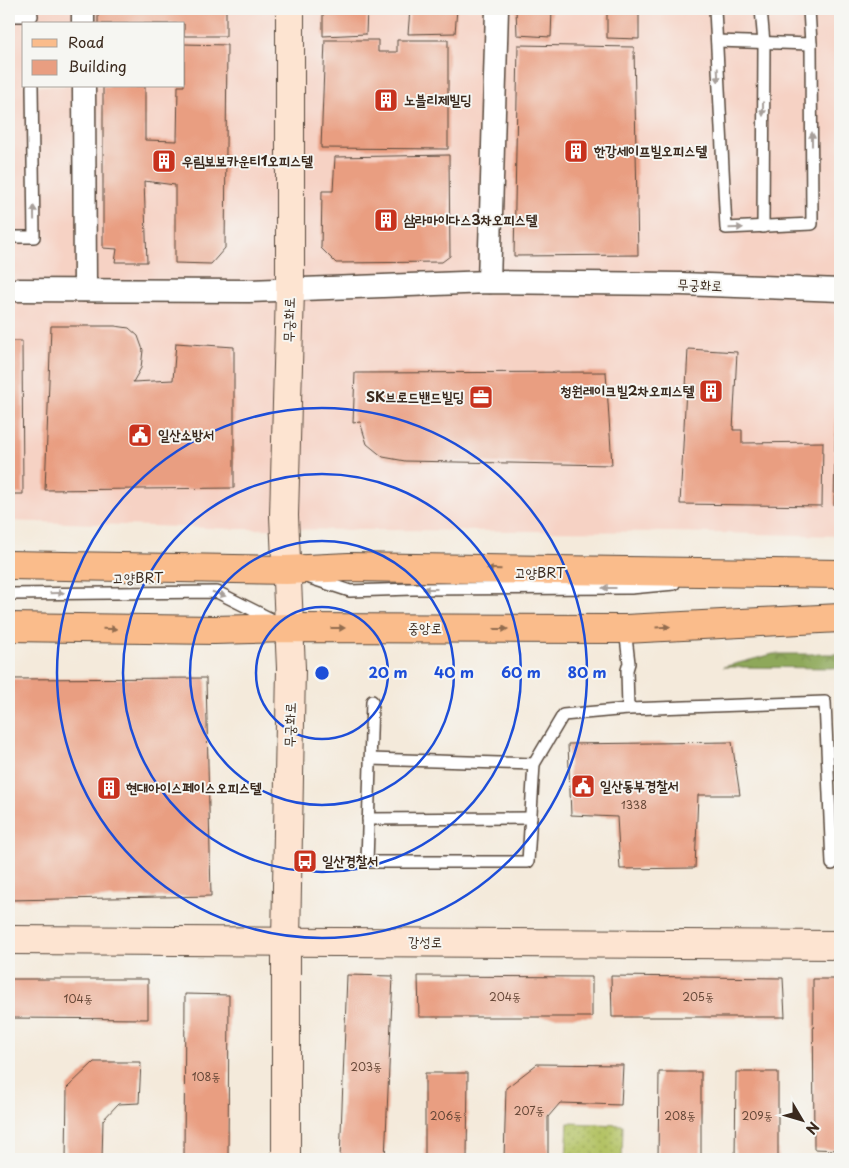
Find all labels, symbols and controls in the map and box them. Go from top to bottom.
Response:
legend [22,22,185,88]
text: Road [68,30,104,53]
text: Building [68,54,127,77]
one-way arrow [715,67,723,83]
building icon: 노블리제빌딩 [373,87,399,113]
place label: 노블리제빌딩 [404,89,472,110]
one-way arrow [759,101,767,117]
one-way arrow [808,130,816,146]
building icon: 한강세이프빌오피스텔 [563,138,589,164]
place label: 한강세이프빌오피스텔 [593,140,707,161]
building icon: 우림보보카운티1오피스텔 [151,148,177,174]
place label: 우림보보카운티1오피스텔 [182,150,313,171]
one-way arrow [30,205,38,221]
building icon: 삼라마이다스3차오피스텔 [373,207,399,233]
place label: 삼라마이다스3차오피스텔 [403,209,538,230]
one-way arrow [728,224,744,232]
street label: 무궁화로 [677,273,723,296]
street label: 무궁화로 [278,297,299,343]
building icon: 청원레이크빌2차오피스텔 [698,378,724,404]
place label: 청원레이크빌2차오피스텔 [560,380,695,401]
office icon: SK브로드밴드빌딩 [468,384,494,410]
place label: SK브로드밴드빌딩 [366,386,464,407]
public building icon: 일산소방서 [127,422,153,448]
place label: 일산소방서 [158,424,214,445]
street label: 고양BRT [515,562,566,583]
one-way arrow [486,565,502,573]
street label: 고양BRT [112,567,164,588]
one-way arrow [601,584,617,592]
one-way arrow [421,585,437,593]
one-way arrow [50,589,66,597]
one-way arrow [212,591,227,599]
street label: 중앙로 [408,617,442,638]
one-way arrow [656,622,672,630]
one-way arrow [331,624,347,632]
one-way arrow [102,625,118,633]
one-way arrow [493,625,509,633]
text: 20 m [369,660,407,683]
text: 40 m [434,660,474,683]
text: 60 m [501,660,541,683]
text: 80 m [567,660,607,683]
centre of rings [313,664,331,682]
street label: 무궁화로 [279,702,300,748]
public building icon: 일산동부경찰서 [570,773,596,799]
building icon: 현대아이스페이스오피스텔 [96,775,122,801]
place label: 일산동부경찰서 [600,775,679,796]
place label: 현대아이스페이스오피스텔 [126,777,262,798]
house number: 1338 [621,796,647,813]
bus stop icon: 일산경찰서 [292,848,318,874]
place label: 일산경찰서 [322,850,378,871]
street label: 강성로 [408,931,442,952]
house number: 204동 [489,988,521,1005]
house number: 205동 [682,988,714,1005]
house number: 104동 [63,990,93,1007]
house number: 203동 [350,1058,382,1075]
house number: 108동 [192,1068,220,1085]
north arrow [776,1096,826,1146]
house number: 207동 [514,1102,544,1119]
house number: 206동 [430,1107,462,1124]
house number: 208동 [664,1107,696,1124]
house number: 209동 [741,1107,773,1124]
text: N [801,1117,824,1139]

